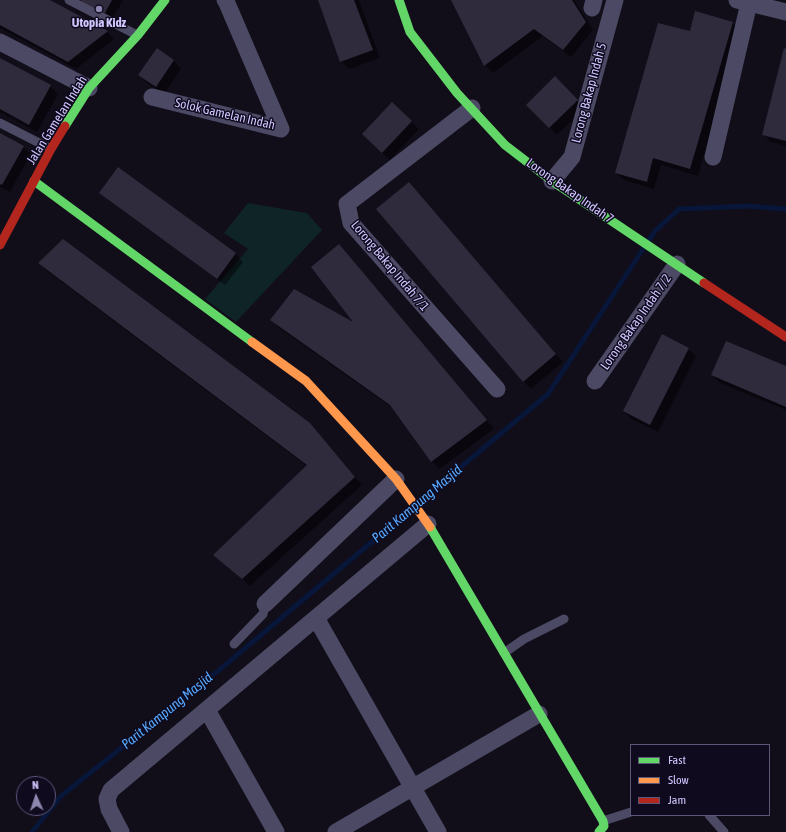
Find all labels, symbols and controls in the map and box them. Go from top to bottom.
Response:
marker: Utopia Kidz [94,4,104,14]
place label: Utopia Kidz [72,15,126,31]
street label: Lorong Bakap Indah 5 [568,41,610,145]
street label: Jalan Gamelan Indah [23,73,91,167]
street label: Solok Gamelan Indah [173,95,277,133]
street label: Lorong Bakap Indah 7 [523,155,617,227]
street label: Lorong Bakap Indah 7/1 [348,218,432,314]
street label: Lorong Bakap Indah 7/2 [597,271,675,373]
water label: Parit Kampung Masjid [369,461,465,547]
water label: Parit Kampung Masjid [118,669,216,753]
legend [630,744,770,816]
text: Fast [668,753,686,767]
text: Slow [668,773,689,787]
north arrow [16,776,56,816]
text: N [32,779,39,791]
text: Jam [668,793,686,807]

